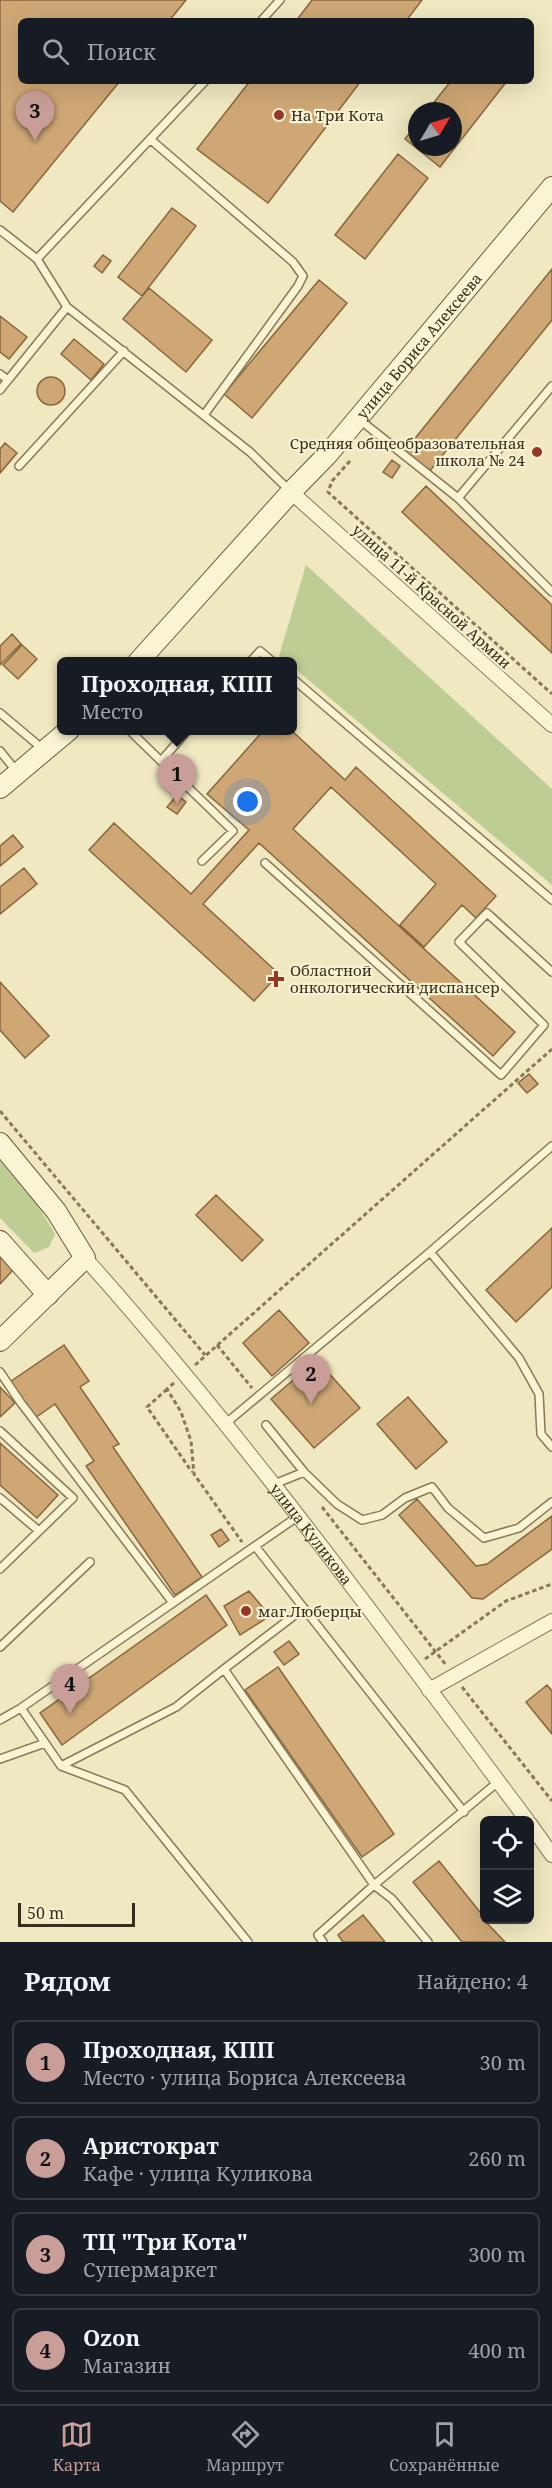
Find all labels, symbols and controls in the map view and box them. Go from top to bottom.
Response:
search box [18,18,534,84]
icon: search [39,35,72,68]
text: Поиск [87,36,156,66]
pin: 3 [15,92,54,141]
north arrow [408,102,462,156]
place label: На Три Кота [291,105,384,125]
marker: На Три Кота [272,108,286,122]
street label: улица Бориса Алексеева [352,269,486,423]
place label: Средняя общеобразовательная школа № 24 [290,433,526,470]
marker: Средняя общеобразовательная школа № 24 [530,445,544,459]
street label: улица 11-й Красной Армии [348,519,516,673]
popup [57,657,297,735]
text: Проходная, КПП [81,668,273,698]
text: Место [81,698,143,725]
pin: 1 [158,754,196,804]
your location [233,787,262,816]
place label: Областной онкологический диспансер [290,960,500,997]
marker: Областной онкологический диспансер [267,970,285,988]
pin: 2 [292,1354,330,1404]
street label: улица Куликова [266,1479,357,1589]
place label: маг.Люберцы [258,1601,362,1621]
marker: маг.Люберцы [239,1604,253,1618]
pin: 4 [50,1664,90,1714]
map controls [480,1816,534,1924]
button: locate [480,1816,534,1870]
button: layers [480,1870,534,1924]
scale bar [18,1900,135,1928]
text: 50 m [27,1902,64,1924]
text: Рядом [24,1963,111,1999]
text: Найдено: 4 [417,1968,528,1995]
text: Проходная, КПП [83,2034,275,2064]
text: 1 [40,2049,51,2076]
text: 30 m [480,2049,526,2076]
text: Место · улица Бориса Алексеева [83,2064,407,2091]
text: Аристократ [83,2130,219,2160]
text: 2 [40,2145,51,2172]
text: 260 m [468,2145,526,2172]
text: Кафе · улица Куликова [83,2160,313,2187]
text: ТЦ "Три Кота" [83,2226,248,2256]
text: 3 [40,2241,51,2268]
text: 300 m [468,2241,526,2268]
text: Супермаркет [83,2256,217,2283]
text: Ozon [83,2322,140,2352]
text: 4 [40,2337,51,2364]
text: 400 m [468,2337,526,2364]
text: Магазин [83,2352,171,2379]
tab: Карта [53,2418,101,2476]
tab: Маршрут [206,2418,284,2476]
tab: Сохранённые [389,2418,499,2476]

